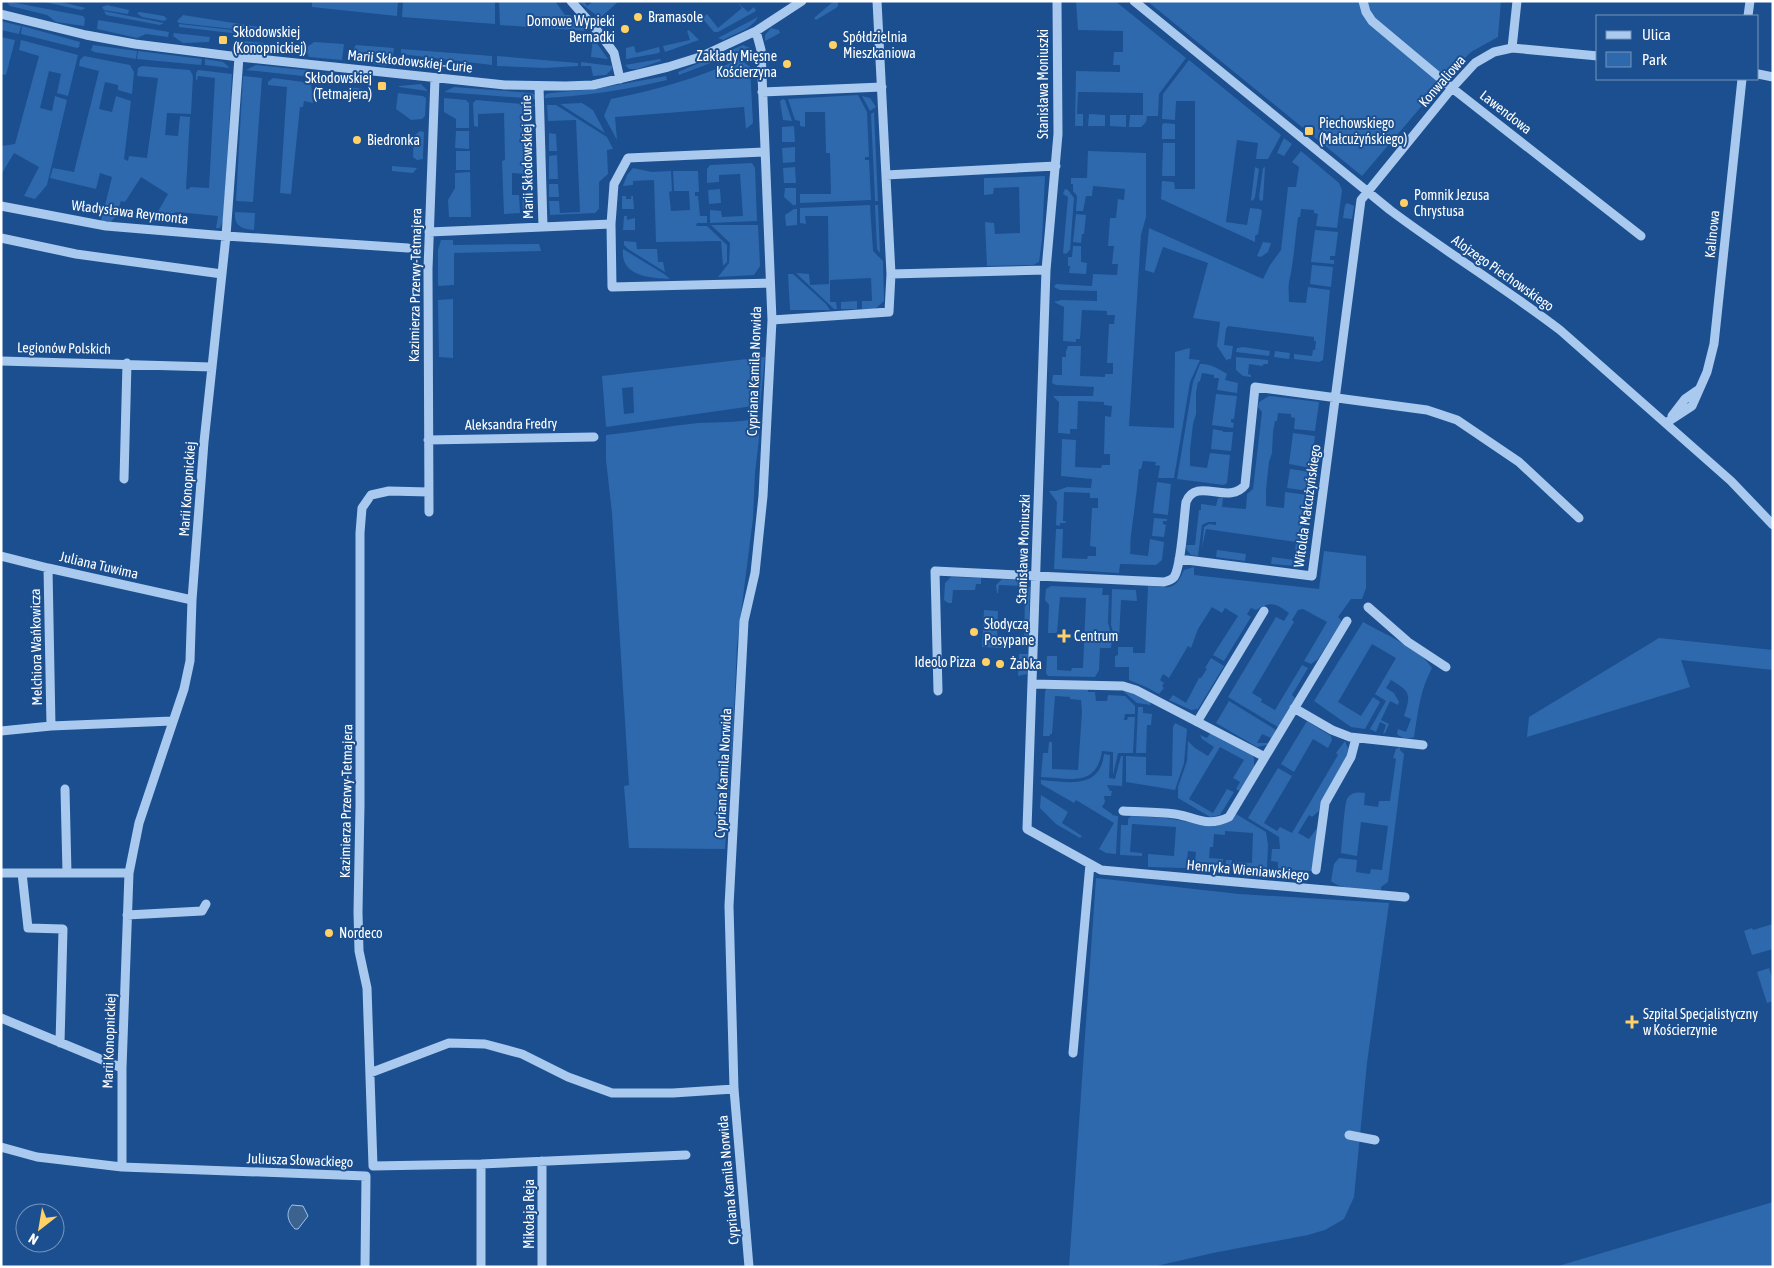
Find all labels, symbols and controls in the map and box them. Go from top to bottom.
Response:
place label: Bramasole [648,9,703,25]
marker: Bramasole [632,11,644,23]
place label: Domowe Wypieki Bernadki [526,13,615,45]
legend [1596,15,1759,80]
marker: Domowe Wypieki Bernadki [619,23,631,35]
place label: Skłodowskiej (Konopnickiej) [233,24,307,56]
text: Ulica [1642,26,1671,43]
place label: Spółdzielnia Mieszkaniowa [843,29,916,61]
street label: Stanisława Moniuszki [1035,29,1051,139]
marker: Skłodowskiej (Konopnickiej) [217,34,229,46]
marker: Spółdzielnia Mieszkaniowa [827,39,839,51]
street label: Marii Skłodowskiej-Curie [347,46,473,76]
place label: Zakłady Mięsne Kościerzyna [696,48,777,80]
text: Park [1642,51,1667,68]
street label: Konwaliowa [1415,52,1469,110]
marker: Zakłady Mięsne Kościerzyna [781,58,793,70]
place label: Skłodowskiej (Tetmajera) [305,70,372,102]
marker: Skłodowskiej (Tetmajera) [376,80,388,92]
street label: Lawendowa [1477,87,1535,137]
street label: Marii Skłodowskiej Curie [518,95,536,219]
place label: Piechowskiego (Małcużyńskiego) [1319,115,1407,147]
marker: Piechowskiego (Małcużyńskiego) [1303,125,1315,137]
place label: Biedronka [367,132,420,148]
marker: Biedronka [351,134,363,146]
place label: Pomnik Jezusa Chrystusa [1414,187,1490,219]
street label: Władysława Reymonta [71,197,189,227]
marker: Pomnik Jezusa Chrystusa [1398,197,1410,209]
street label: Kazimierza Przerwy-Tetmajera [406,208,424,362]
street label: Kalinowa [1702,209,1722,259]
street label: Alojzego Piechowskiego [1449,232,1557,314]
street label: Cypriana Kamila Norwida [744,306,764,436]
street label: Legionów Polskich [17,339,111,357]
street label: Aleksandra Fredry [465,415,558,433]
street label: Marii Konopnickiej [176,441,198,537]
street label: Witolda Małcużyńskiego [1290,443,1324,569]
street label: Stanisława Moniuszki [1013,494,1033,604]
street label: Juliana Tuwima [58,548,140,582]
street label: Melchiora Wańkowicza [27,588,45,706]
place label: Słodyczą Posypane [984,616,1034,648]
marker: Słodyczą Posypane [968,626,980,638]
place label: Centrum [1074,628,1118,644]
marker: Centrum [1058,630,1070,642]
place label: Ideolo Pizza [914,654,976,670]
marker: Ideolo Pizza [980,656,992,668]
place label: Żabka [1010,656,1042,672]
marker: Żabka [994,658,1006,670]
street label: Cypriana Kamila Norwida [712,708,734,838]
street label: Kazimierza Przerwy-Tetmajera [337,724,355,878]
street label: Henryka Wieniawskiego [1186,857,1310,883]
place label: Nordeco [339,925,383,941]
marker: Nordeco [323,927,335,939]
street label: Marii Konopnickiej [99,993,119,1089]
place label: Szpital Specjalistyczny w Kościerzynie [1643,1006,1758,1038]
marker: Szpital Specjalistyczny w Kościerzynie [1625,1015,1639,1029]
street label: Cypriana Kamila Norwida [714,1115,742,1245]
street label: Juliusza Słowackiego [246,1150,354,1170]
street label: Mikołaja Reja [521,1179,537,1249]
north arrow [15,1203,65,1253]
text: N [26,1230,41,1248]

